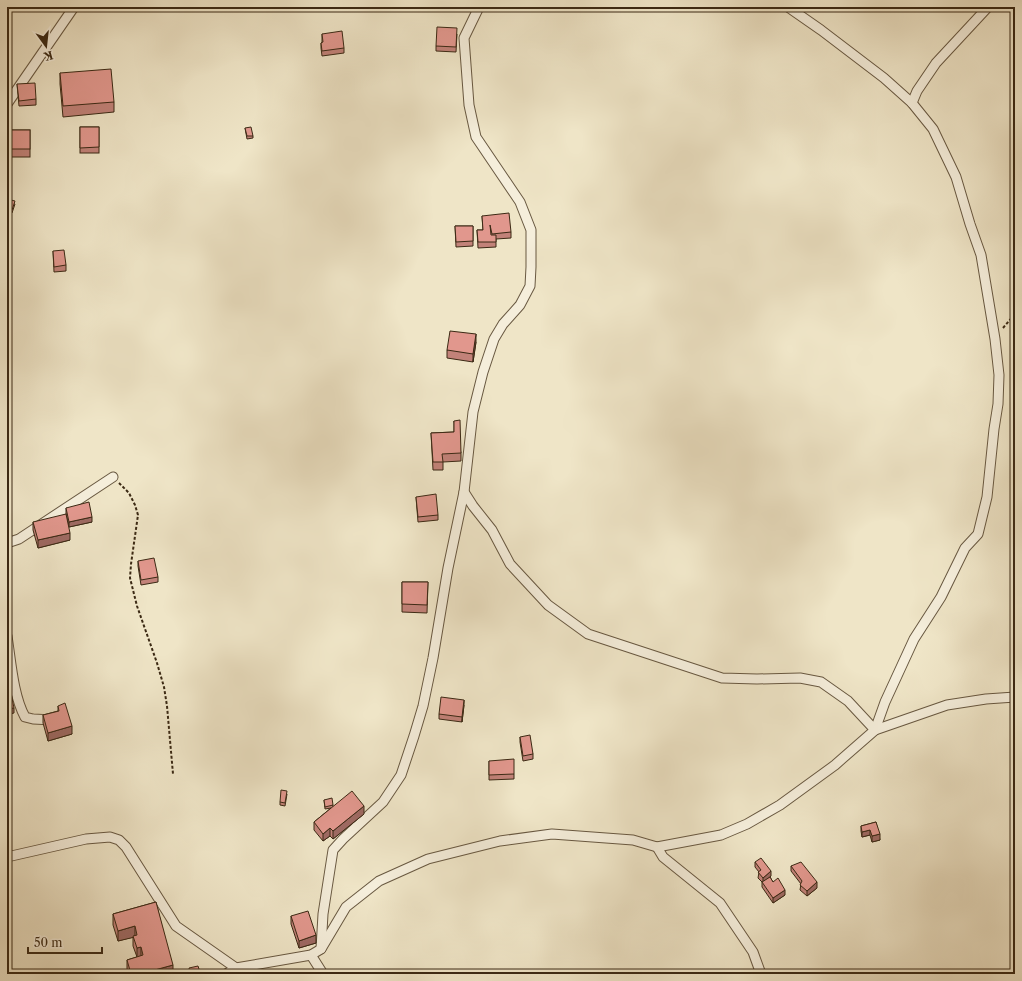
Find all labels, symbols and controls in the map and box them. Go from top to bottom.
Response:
north arrow [26,26,66,66]
text: K [41,48,55,64]
scale bar [28,929,102,955]
text: 50 m [34,935,63,950]

